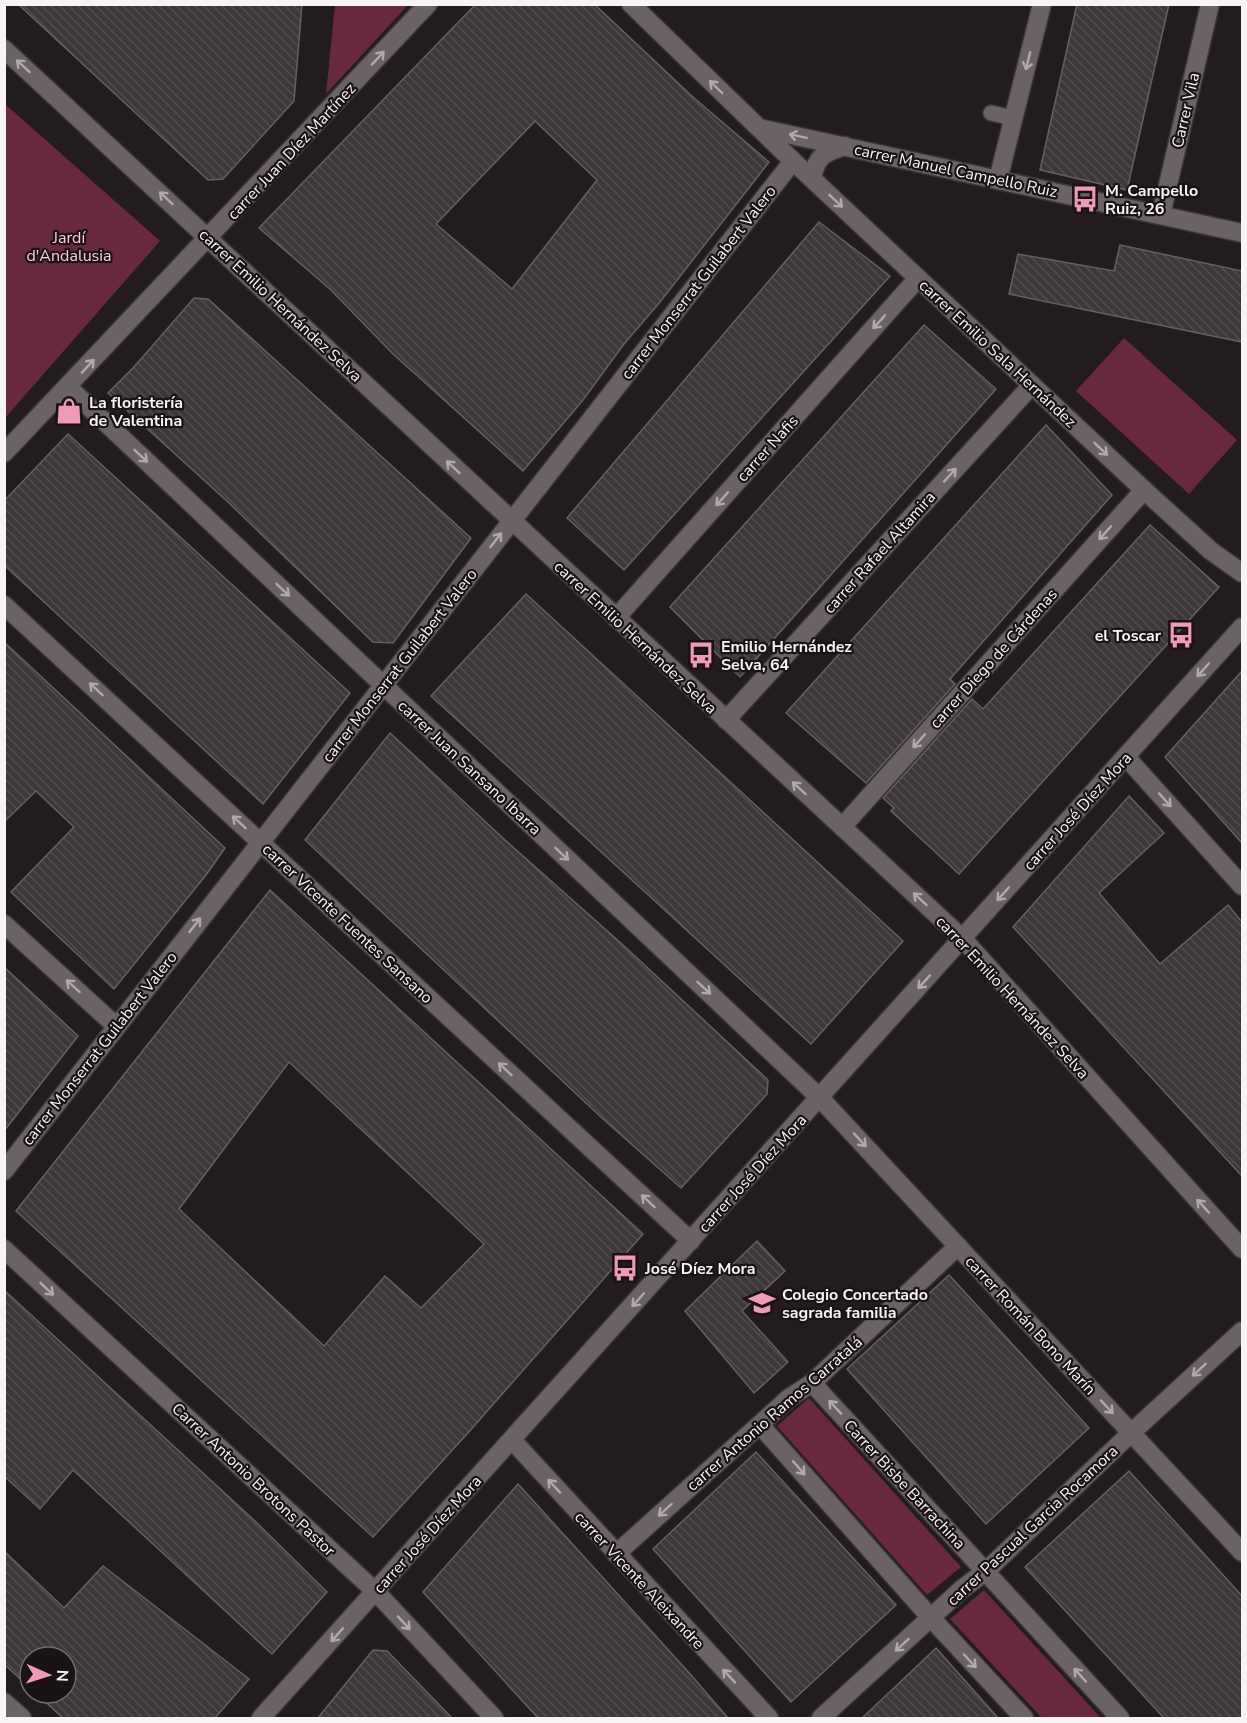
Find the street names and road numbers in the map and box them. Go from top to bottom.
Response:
street label: Carrer Vila [1167,70,1205,150]
street label: carrer Juan Díez Martínez [222,79,361,225]
street label: carrer Manuel Campello Ruiz [852,139,1059,203]
street label: carrer Monserrat Guilabert Valero [616,181,782,384]
street label: carrer Emilio Hernández Selva [194,224,367,387]
street label: carrer Emilio Sala Hernández [914,275,1081,433]
street label: carrer Nafis [732,411,804,487]
street label: carrer Rafael Altamira [819,487,941,619]
street label: carrer Emilio Hernández Selva [549,556,722,719]
street label: carrer Monserrat Guilabert Valero [317,564,483,767]
street label: carrer Diego de Cárdenas [925,584,1063,734]
street label: carrer Juan Sansano Ibarra [393,695,546,840]
street label: carrer José Díez Mora [1019,748,1137,876]
street label: carrer Vicente Fuentes Sansano [257,839,437,1009]
street label: carrer Emilio Hernández Selva [931,911,1094,1084]
street label: carrer Monserrat Guilabert Valero [17,947,183,1150]
street label: carrer José Díez Mora [694,1110,812,1238]
street label: carrer Román Bono Marín [960,1251,1101,1400]
street label: carrer Antonio Ramos Carratalá [682,1331,867,1496]
street label: Carrer Antonio Brotons Pastor [167,1398,340,1562]
street label: Carrer Bisbe Barrachina [838,1415,970,1554]
street label: carrer Pascual Garcia Rocamora [942,1440,1123,1611]
street label: carrer José Díez Mora [369,1471,487,1599]
street label: carrer Vicente Aleixandre [569,1507,709,1654]

